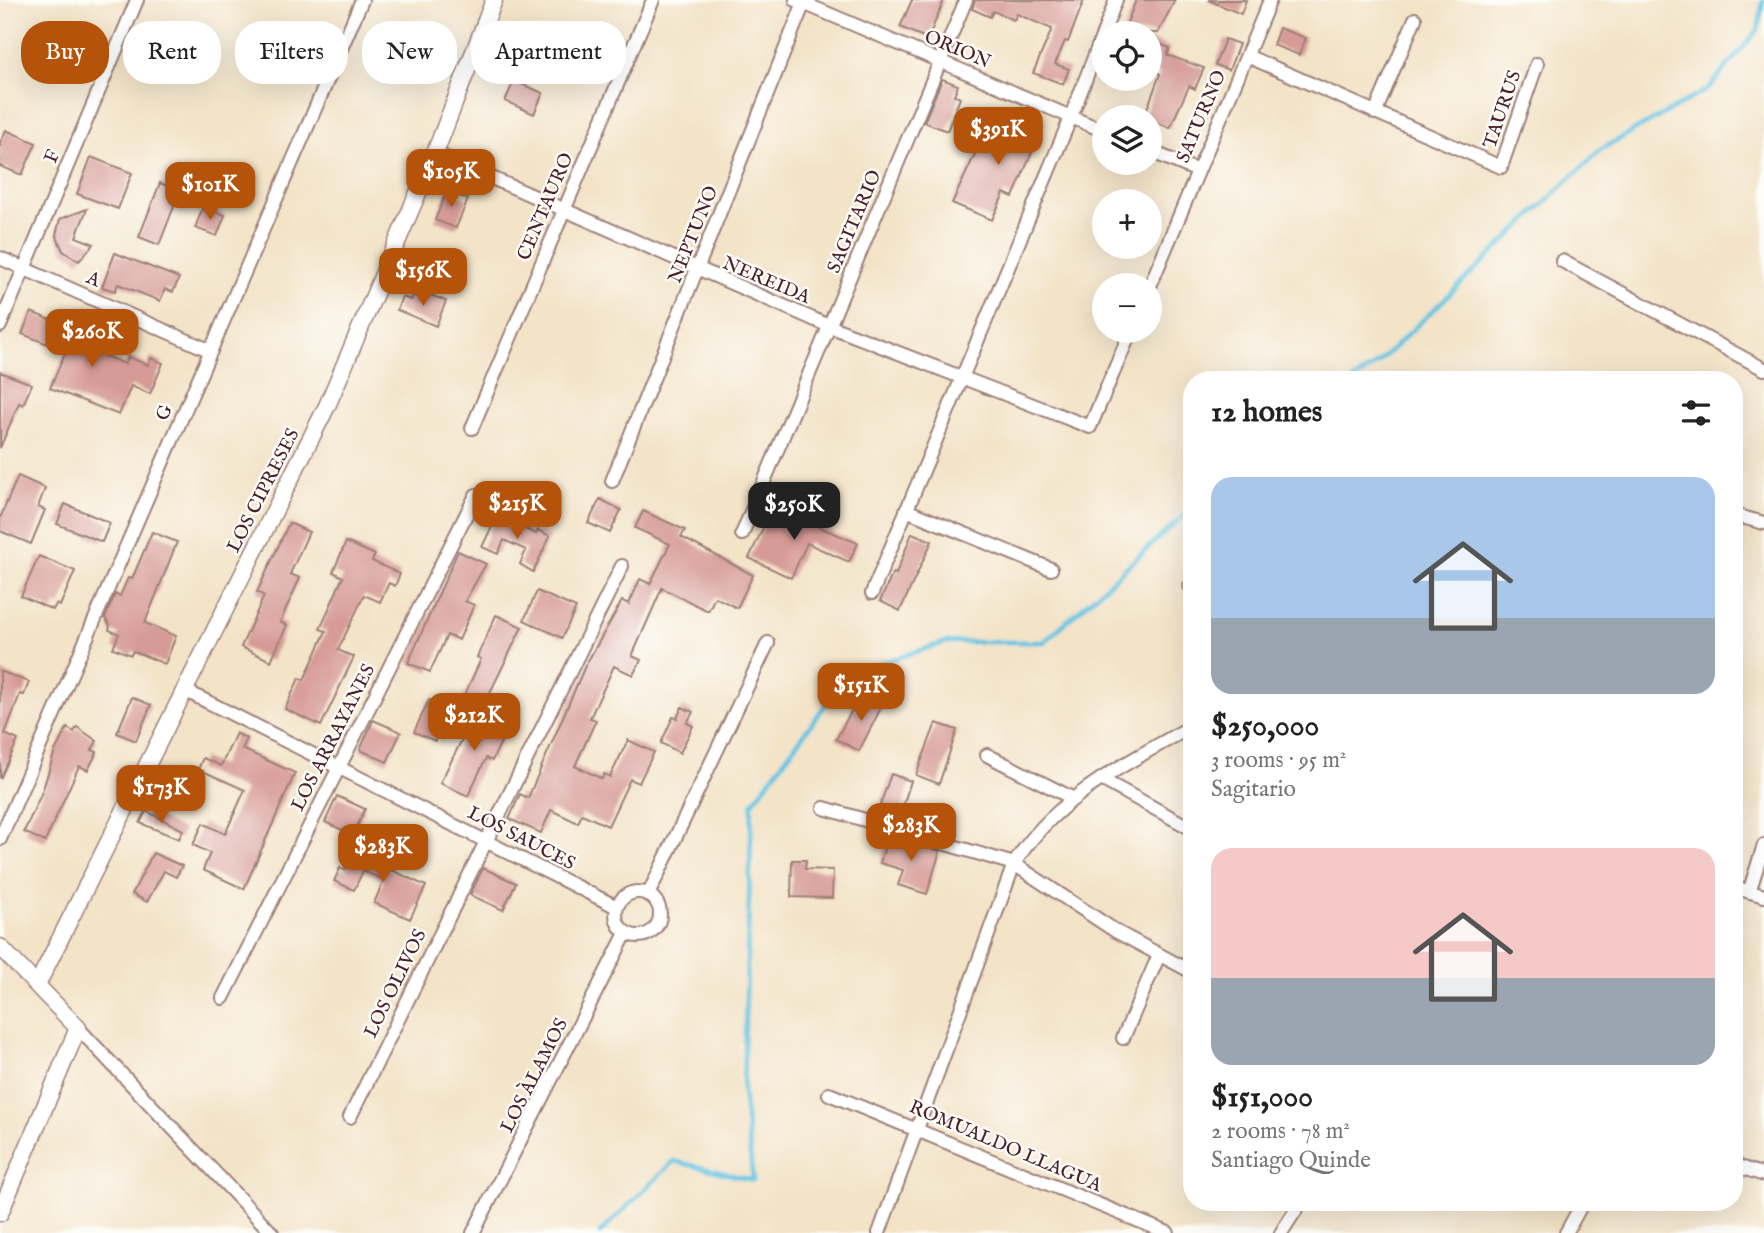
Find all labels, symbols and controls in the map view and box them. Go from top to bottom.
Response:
chip: Buy [21,21,109,84]
chip: Rent [123,21,221,84]
chip: Filters [235,21,348,84]
chip: New [362,21,457,84]
chip: Apartment [471,21,626,84]
map controls [1092,21,1162,343]
button: locate [1092,21,1162,91]
street label: ORION [920,25,994,75]
street label: SATURNO [1172,67,1232,167]
street label: TAURUS [1478,67,1527,152]
button: layers [1092,105,1162,175]
pin: $391K [949,108,1047,167]
text: $391K [970,115,1026,144]
street label: F [39,147,66,167]
street label: CENTAURO [512,149,579,264]
pin: $105K [402,150,500,209]
text: $105K [422,157,480,186]
pin: $101K [161,162,259,222]
street label: SAGITARIO [822,166,887,277]
text: $101K [181,170,239,199]
street label: NEPTUNO [663,182,724,287]
button: + [1092,189,1162,259]
pin: $156K [374,248,472,308]
street label: NEREIDA [719,252,815,311]
text: $156K [395,256,451,285]
street label: A [82,266,105,294]
button: − [1092,273,1162,343]
pin: $260K [43,310,141,369]
text: $260K [61,317,123,346]
text: 12 homes [1211,394,1322,432]
icon: filters [1677,394,1715,432]
street label: G [151,401,179,424]
street label: LOS CIPRESES [222,425,305,557]
pin: $215K [468,482,566,541]
pin: $250K [745,482,843,542]
text: $215K [488,489,546,518]
text: $250K [764,490,824,519]
icon: home [1400,523,1526,649]
street label: LOS ARRAYANES [286,660,381,816]
pin: $151K [812,664,910,723]
text: $151K [834,671,888,700]
pin: $212K [425,694,523,753]
text: $212K [444,701,504,730]
text: $250,000 [1211,708,1319,746]
text: 3 rooms · 95 m² [1211,746,1346,775]
pin: $173K [112,766,210,825]
text: $173K [132,773,190,802]
text: Sagitario [1211,775,1296,804]
street label: LOS SAUCES [463,801,579,876]
pin: $283K [862,804,960,863]
text: $283K [882,811,940,840]
pin: $283K [334,824,432,884]
text: $283K [354,832,412,861]
icon: home [1400,894,1526,1020]
street label: LOS OLIVOS [359,926,432,1042]
street label: LOS ÀLAMOS [495,1014,574,1137]
text: $151,000 [1211,1079,1313,1117]
street label: ROMUALDO LLAGUA [905,1095,1106,1199]
text: 2 rooms · 78 m² [1211,1117,1350,1146]
text: Santiago Quinde [1211,1146,1371,1175]

